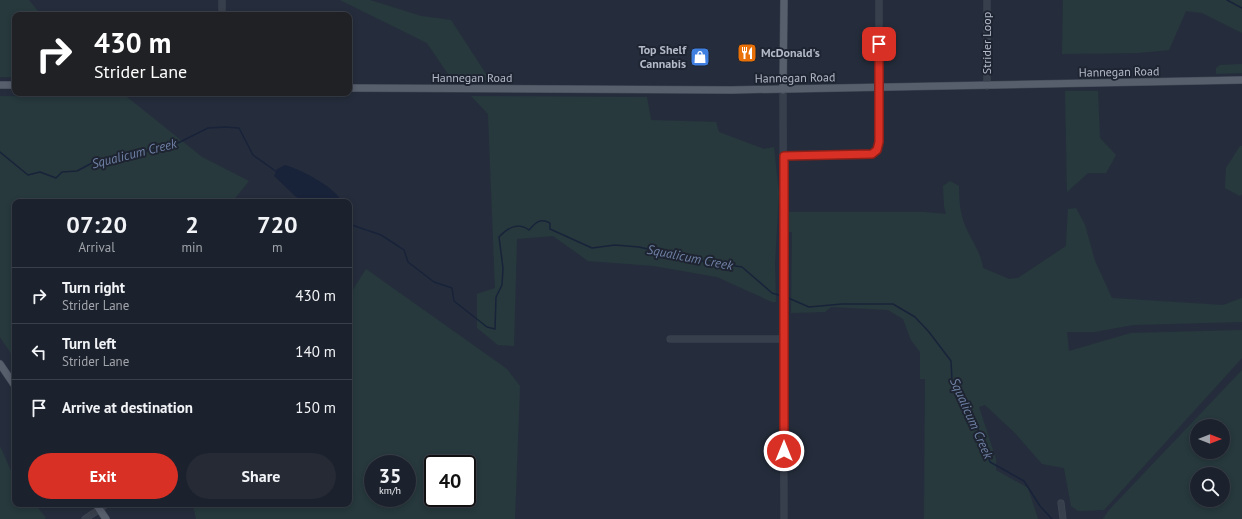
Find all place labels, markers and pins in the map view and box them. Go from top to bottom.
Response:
pin [862,27,896,61]
place label: Top Shelf Cannabis [638,42,687,71]
restaurant icon: McDonald's [736,42,758,64]
place label: McDonald's [761,45,820,60]
shop icon: Top Shelf Cannabis [689,46,711,68]

